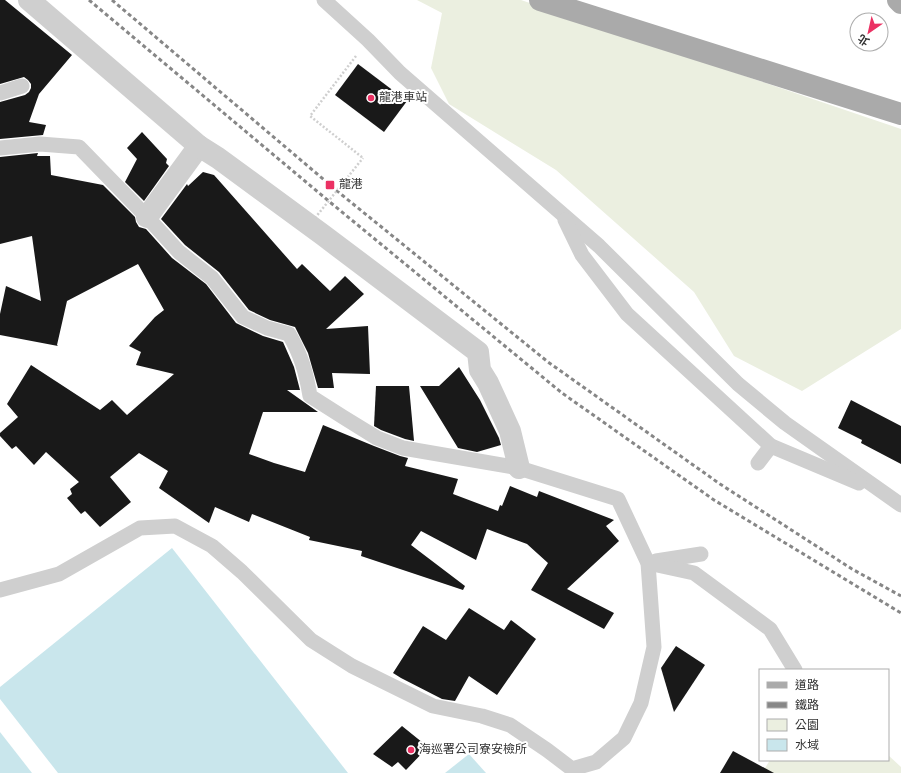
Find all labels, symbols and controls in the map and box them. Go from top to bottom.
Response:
north arrow [849,12,889,52]
text: 北 [855,31,872,48]
place label: 龍港車站 [379,90,427,106]
marker: 龍港車站 [366,93,376,103]
place label: 龍港 [339,177,363,193]
marker: 龍港 [324,179,336,191]
legend [759,669,889,761]
text: 道路 [795,678,819,694]
text: 鐵路 [795,698,819,714]
text: 公園 [795,718,819,734]
text: 水域 [795,738,819,754]
place label: 海巡署公司寮安檢所 [419,742,527,758]
marker: 海巡署公司寮安檢所 [406,745,416,755]

